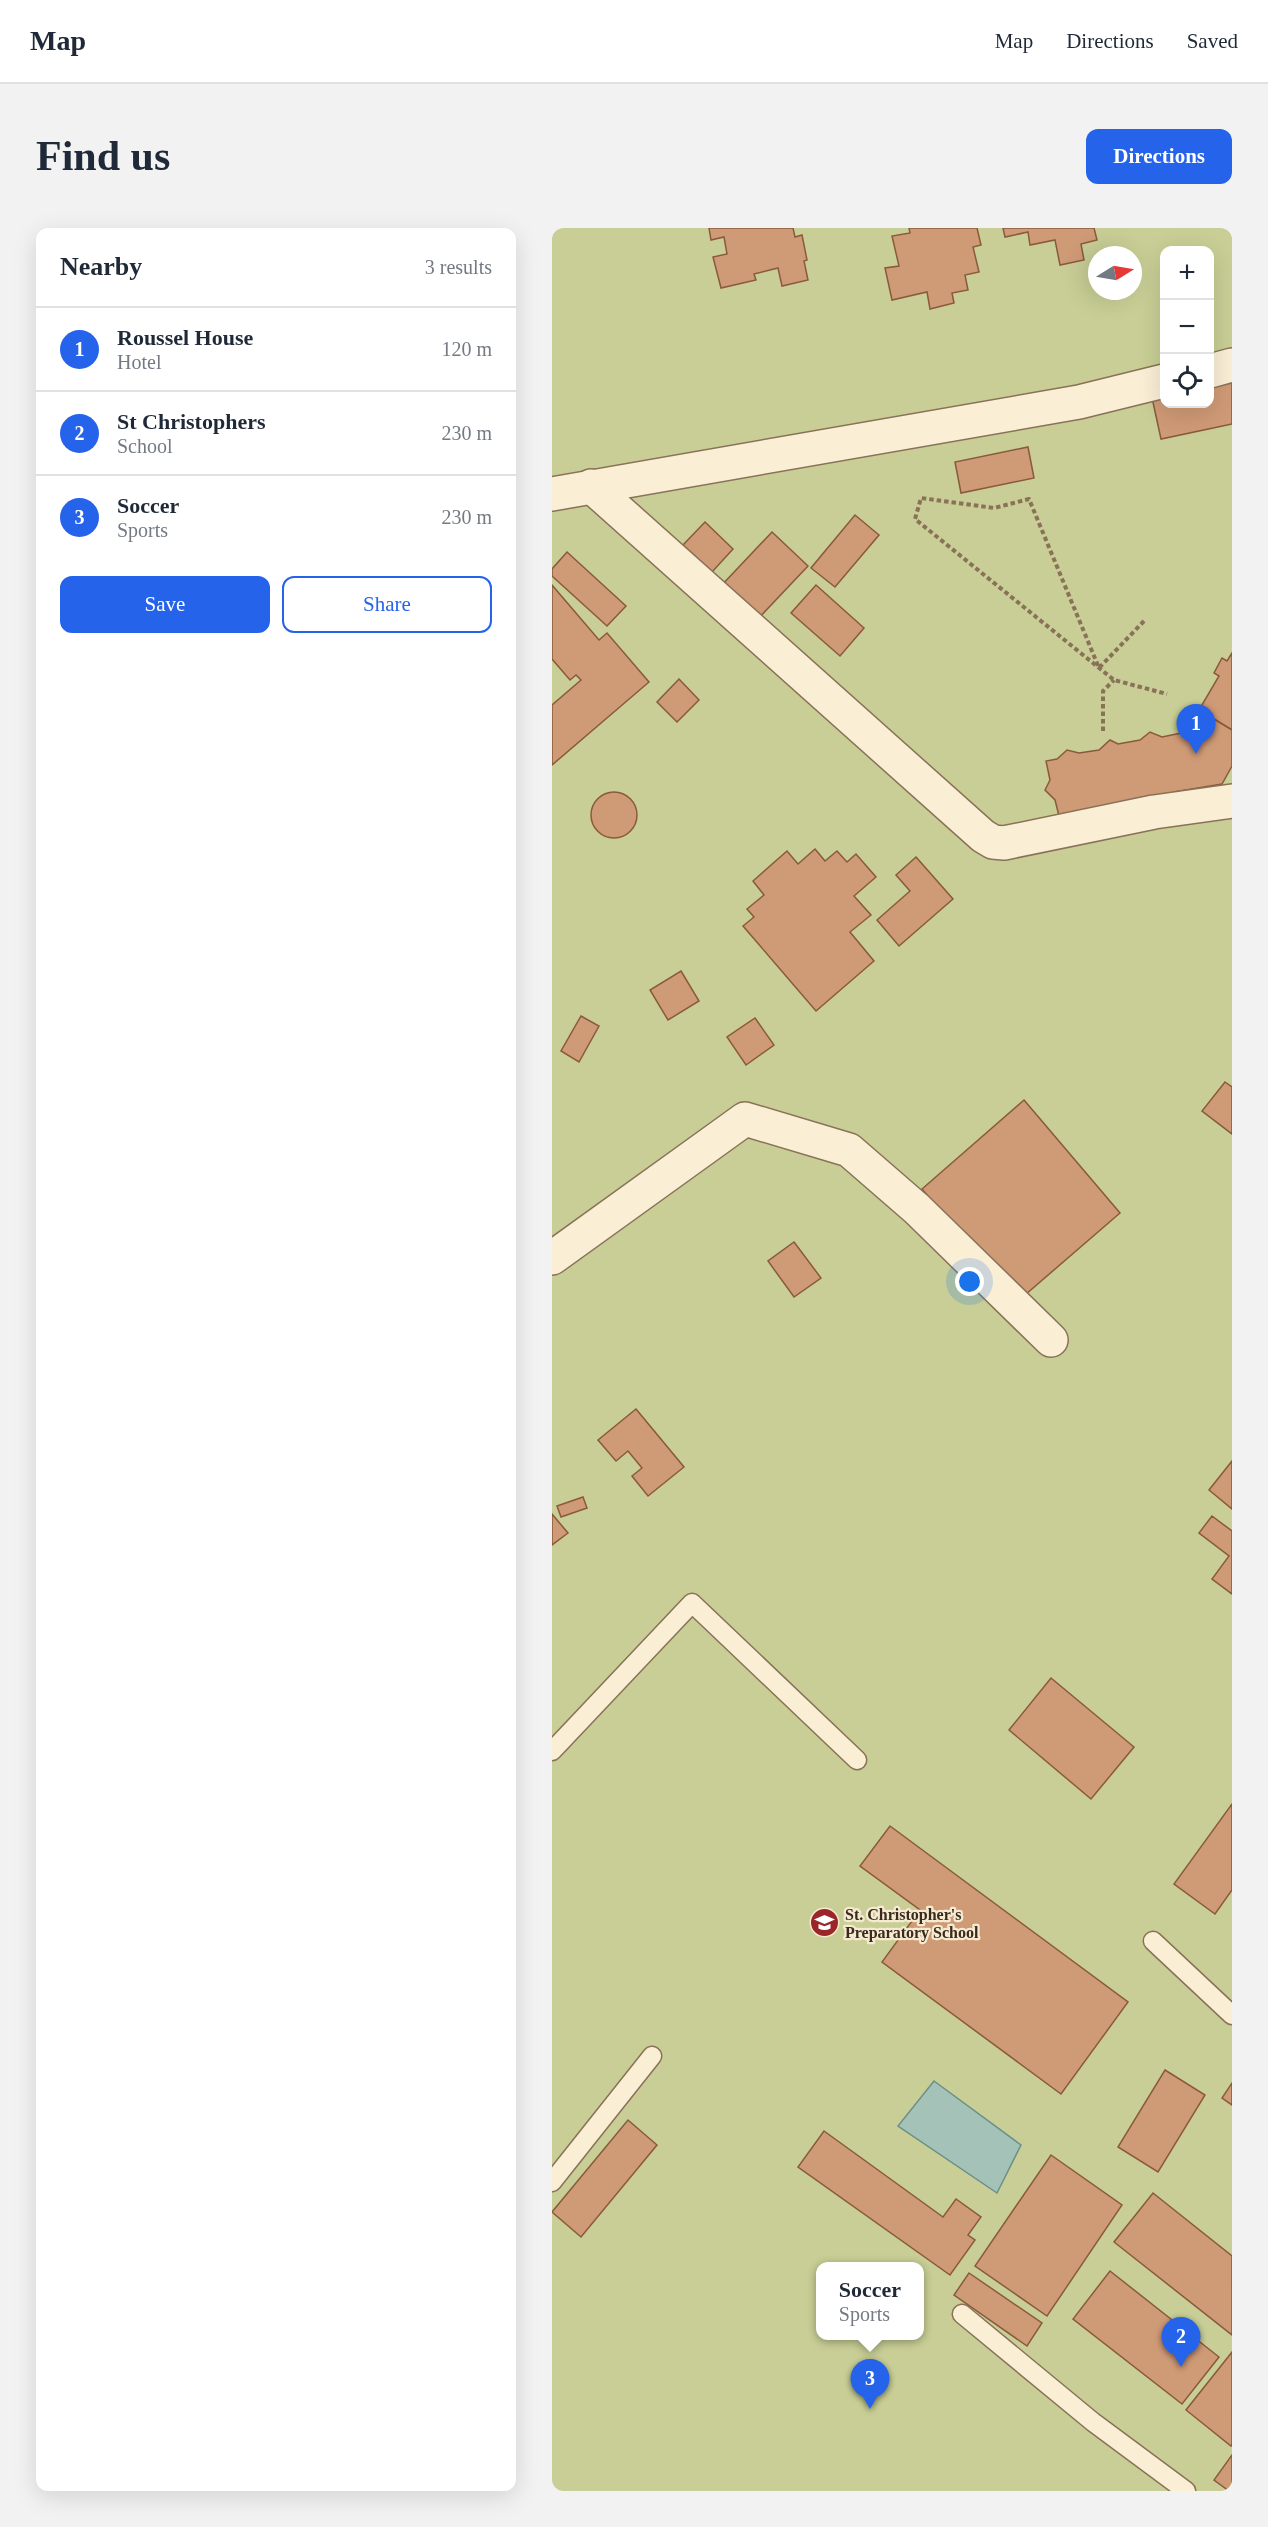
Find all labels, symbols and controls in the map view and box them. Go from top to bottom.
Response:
text: Map [30,25,86,56]
text: Map [995,29,1033,53]
text: Directions [1066,29,1154,53]
text: Saved [1187,29,1238,53]
button: Directions [1086,129,1232,184]
text: Find us [36,133,170,179]
north arrow [1088,246,1142,300]
map controls [1160,246,1214,408]
button: + [1160,246,1214,300]
text: Nearby [60,252,142,281]
text: 3 results [425,256,492,278]
button: − [1160,300,1214,354]
text: Roussel House [117,325,253,350]
text: 1 [75,338,85,360]
text: 120 m [441,338,492,360]
text: Hotel [117,351,161,373]
button: locate [1160,354,1214,408]
text: St Christophers [117,409,266,434]
text: 2 [75,422,85,444]
text: 230 m [441,422,492,444]
text: School [117,435,173,457]
text: Soccer [117,493,179,518]
text: 3 [75,506,85,528]
text: 230 m [441,506,492,528]
text: Sports [117,519,168,541]
button: Save [60,576,270,633]
button: Share [282,576,492,633]
pin: 1 [1176,704,1216,754]
your location [955,1267,984,1296]
place label: St. Christopher's Preparatory School [845,1906,979,1942]
school or university icon: St. Christopher's Preparatory School [808,1907,840,1939]
popup [816,2262,924,2340]
text: Soccer [839,2277,901,2302]
text: Sports [839,2303,890,2325]
pin: 2 [1162,2318,1200,2367]
pin: 3 [850,2360,890,2409]

